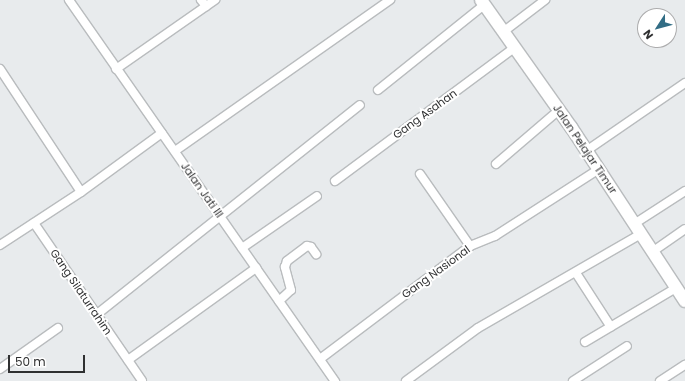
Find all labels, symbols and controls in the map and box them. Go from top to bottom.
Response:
north arrow [637,8,677,48]
text: N [639,26,657,43]
street label: Gang Asahan [391,86,459,142]
street label: Jalan Pelajar Timur [550,102,620,196]
street label: Jalan Jati III [178,160,226,220]
street label: Gang Nasional [399,243,473,301]
street label: Gang Silaturrahim [47,247,115,337]
scale bar [10,347,87,373]
text: 50 m [15,353,46,370]

